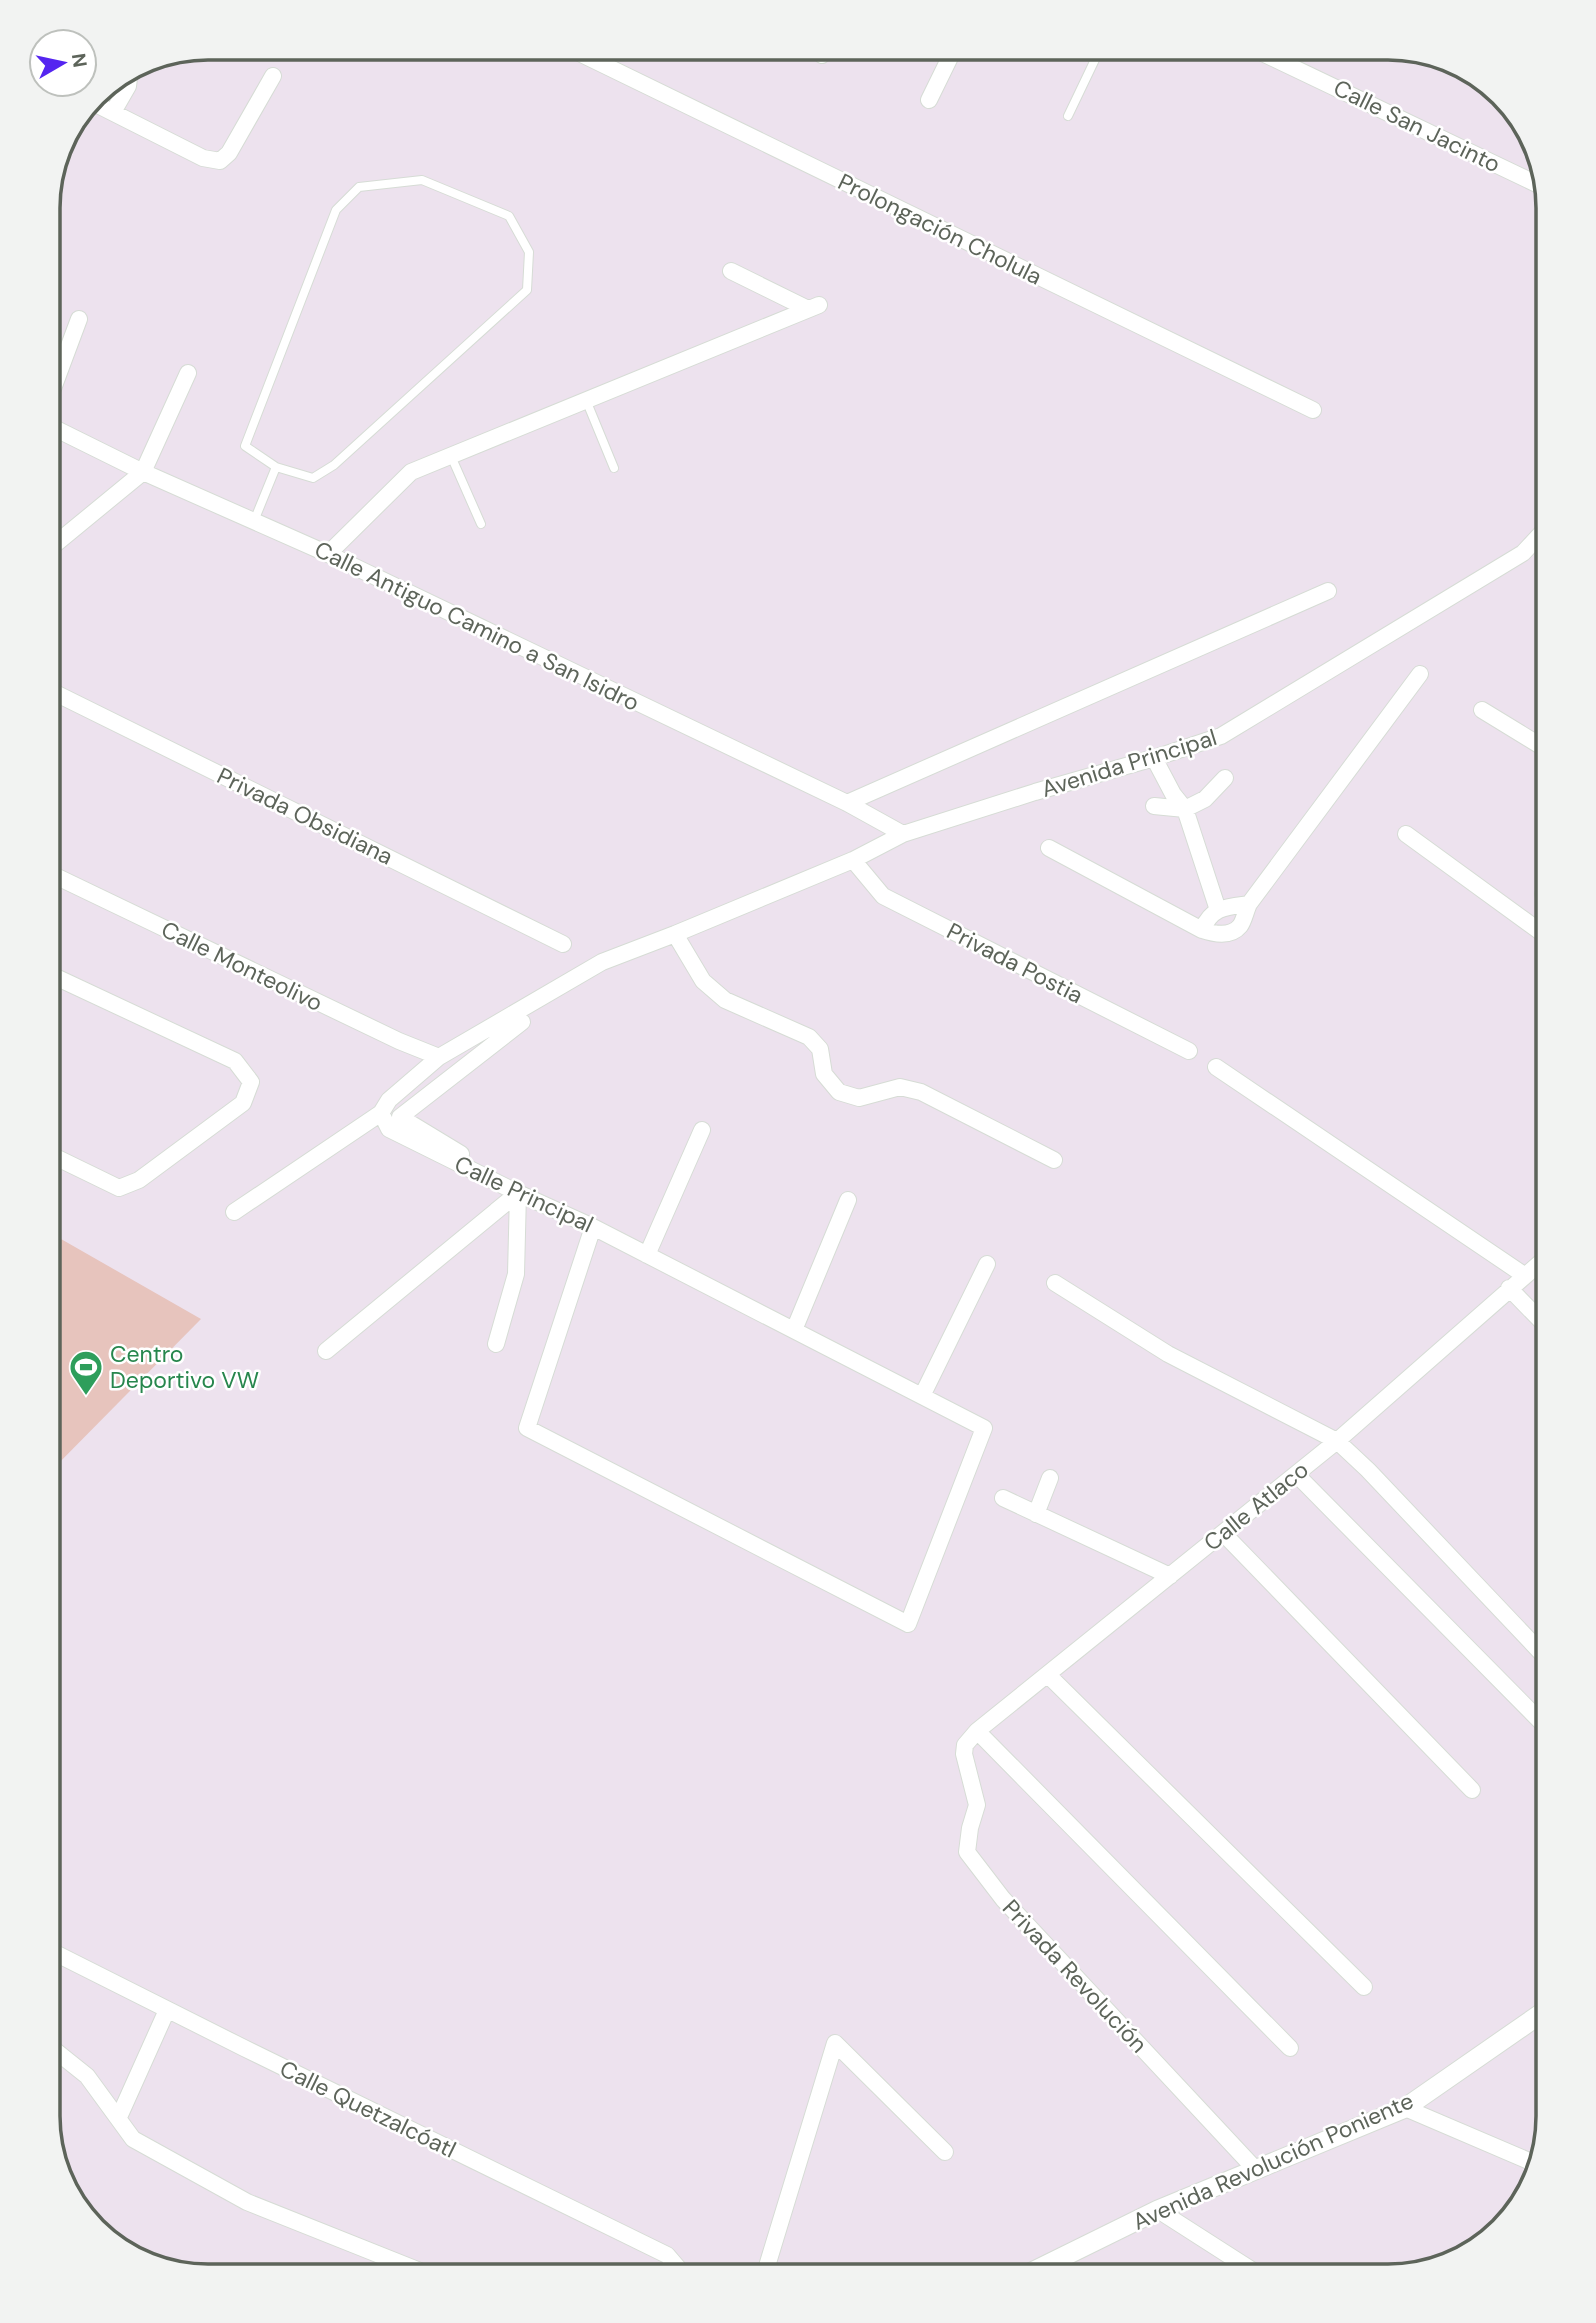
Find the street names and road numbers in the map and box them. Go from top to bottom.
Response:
street label: Calle San Jacinto [1329,73,1505,179]
street label: Prolongación Cholula [833,167,1047,291]
street label: Calle Antiguo Camino a San Isidro [310,534,644,718]
street label: Avenida Principal [1038,722,1220,804]
street label: Privada Obsidiana [212,760,398,872]
street label: Calle Monteolivo [156,914,328,1018]
street label: Privada Postia [942,916,1088,1010]
street label: Calle Principal [450,1149,598,1239]
street label: Calle Atlaco [1198,1455,1314,1557]
street label: Privada Revolución [996,1893,1154,2059]
street label: Calle Quetzalcóatl [275,2053,461,2165]
street label: Avenida Revolución Poniente [1128,2085,1418,2237]

